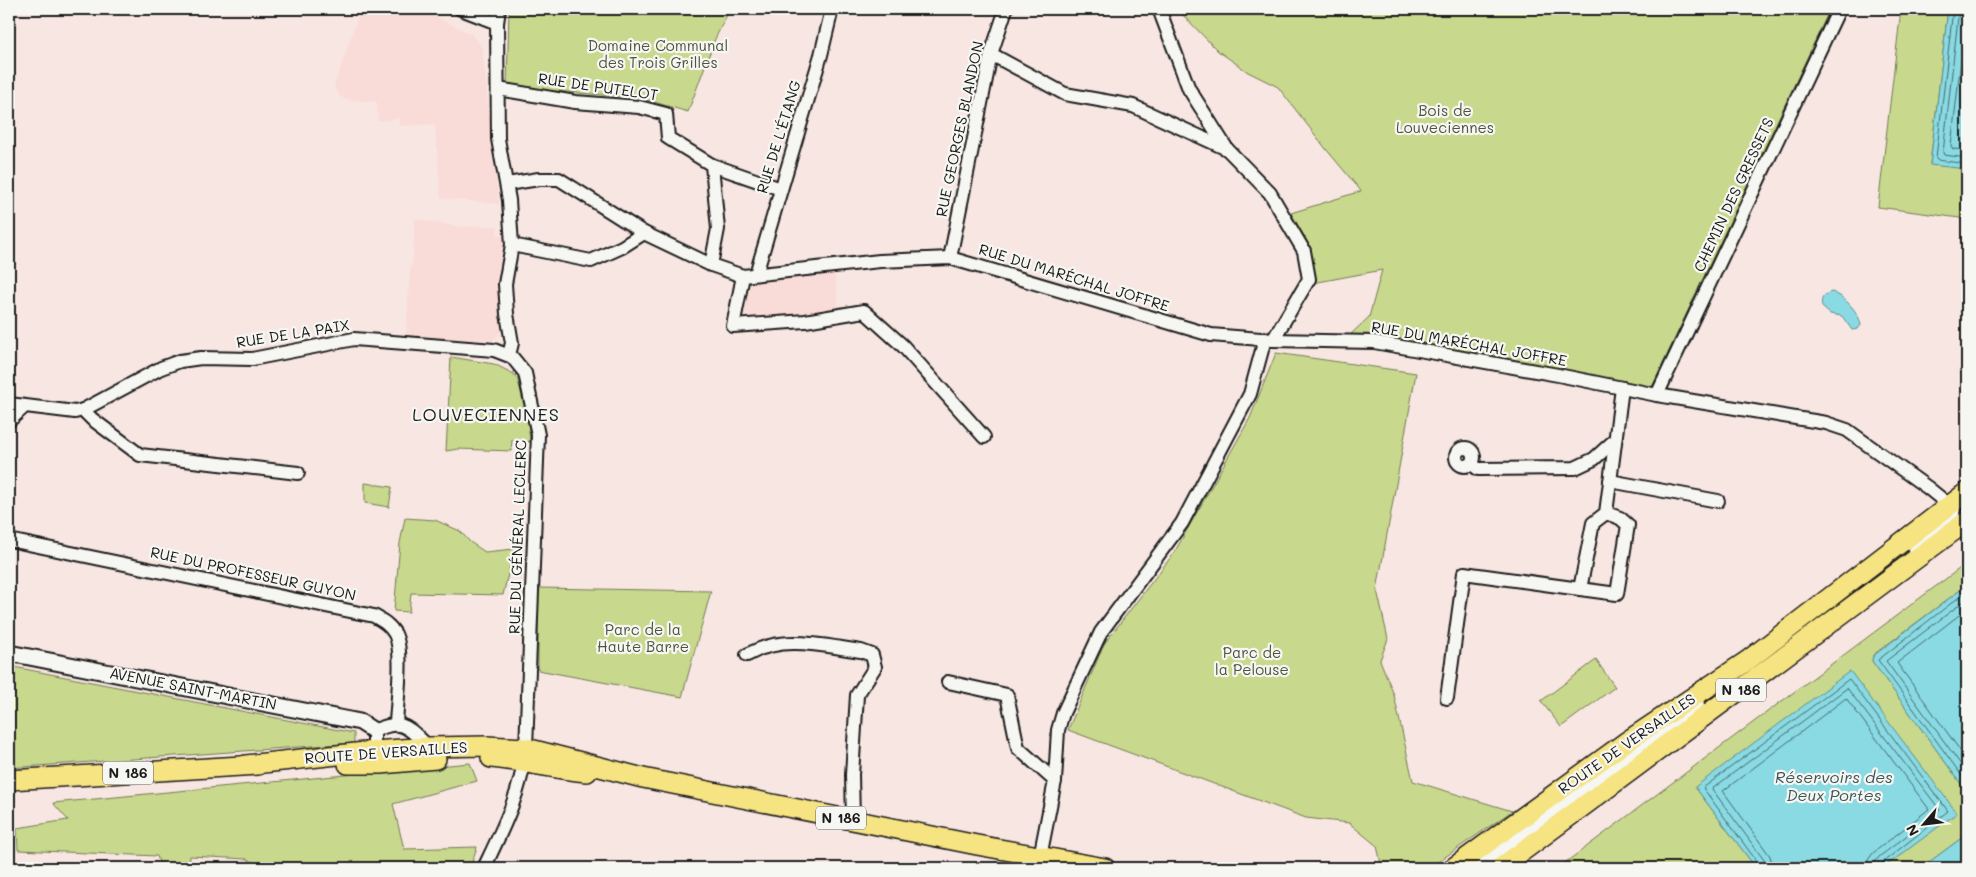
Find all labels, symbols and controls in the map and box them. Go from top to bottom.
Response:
park label: Domaine Communal des Trois Grilles [588,35,728,72]
street label: RUE GEORGES BLANDON [931,39,987,218]
street label: RUE DE PUTELOT [537,68,659,104]
street label: RUE DE L'ÉTANG [751,78,805,196]
park label: Bois de Louveciennes [1396,100,1494,137]
street label: CHEMIN DES GRESSETS [1688,114,1778,275]
street label: RUE DU MARÉCHAL JOFFRE [977,238,1172,316]
street label: RUE DE LA PAIX [235,314,351,352]
street label: RUE DU MARÉCHAL JOFFRE [1370,316,1569,370]
district label: LOUVECIENNES [412,402,560,426]
street label: RUE DU GÉNÉRAL LECLERC [504,439,530,634]
street label: RUE DU PROFESSEUR GUYON [149,541,358,605]
park label: Parc de la Haute Barre [597,619,689,656]
park label: Parc de la Pelouse [1215,642,1289,679]
street label: AVENUE SAINT-MARTIN [108,662,279,714]
road number: N 186 [1716,678,1766,702]
street label: ROUTE DE VERSAILLES [1554,688,1699,798]
street label: ROUTE DE VERSAILLES [304,736,468,768]
road number: N 186 [103,761,153,784]
water label: Réservoirs des Deux Portes [1775,766,1893,805]
north arrow [1898,800,1948,850]
road number: N 186 [816,806,866,830]
text: N [1901,821,1923,839]

